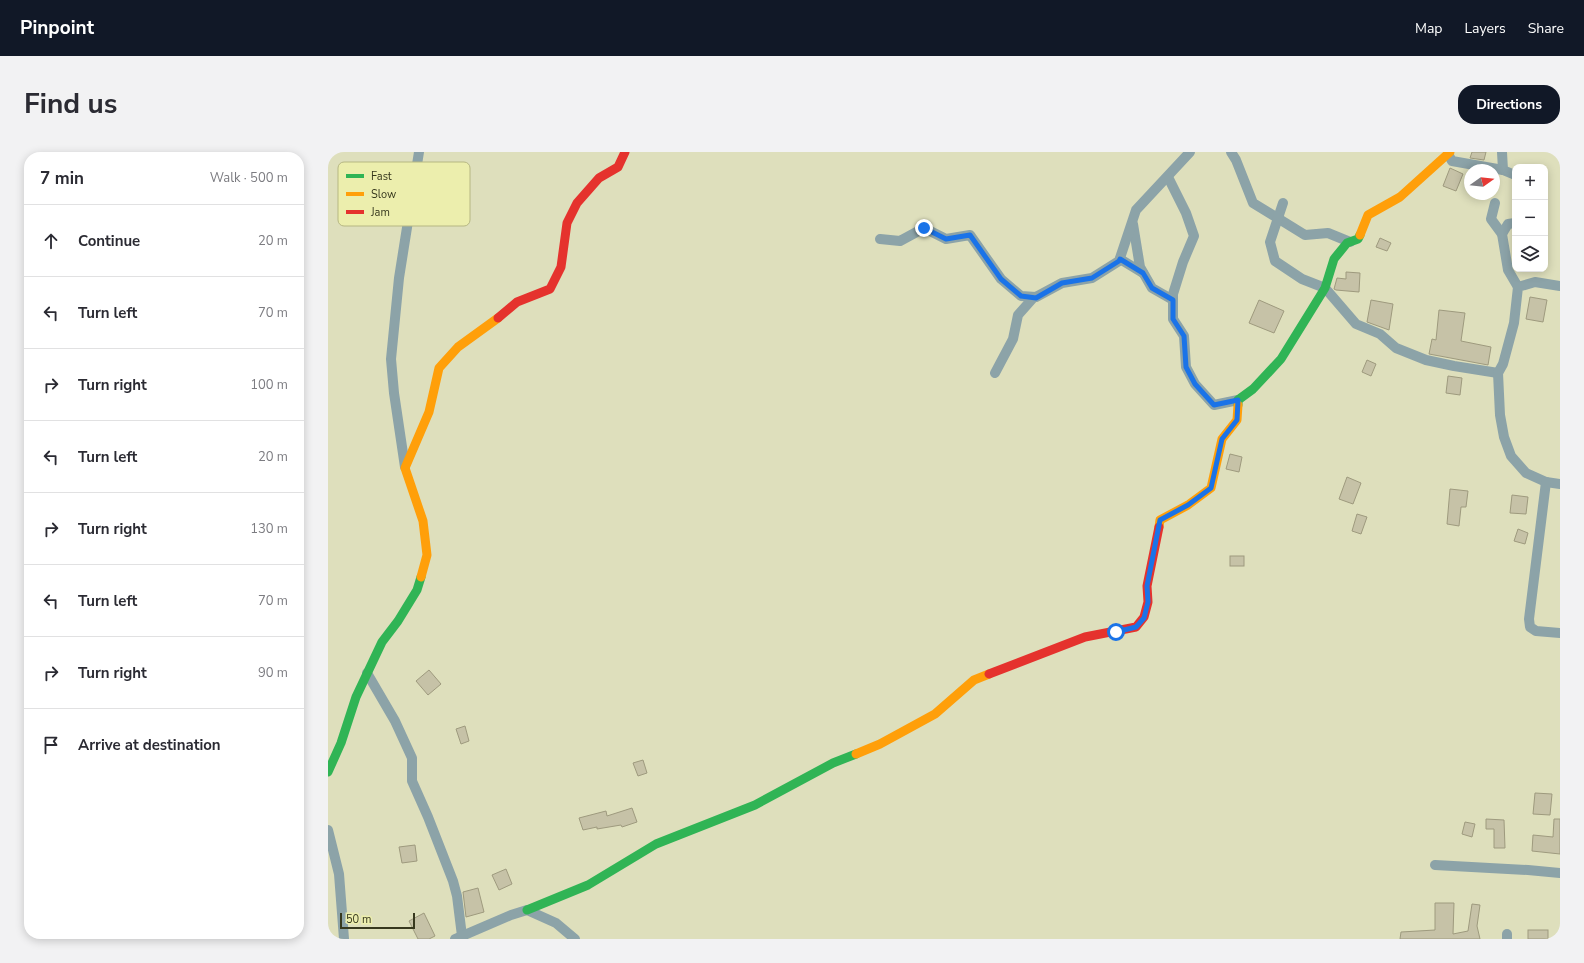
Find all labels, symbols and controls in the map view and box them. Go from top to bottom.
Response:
text: Pinpoint [20,15,94,41]
text: Map [1415,19,1442,38]
text: Layers [1464,19,1506,38]
text: Share [1528,19,1564,38]
text: Find us [24,85,118,123]
button: Directions [1458,85,1560,124]
legend [338,162,470,226]
north arrow [1464,164,1500,200]
map controls [1512,164,1548,272]
button: + [1512,164,1548,200]
text: 7 min [40,167,84,190]
text: Walk · 500 m [210,169,288,187]
text: Fast [371,169,392,184]
text: Slow [371,187,396,202]
button: − [1512,200,1548,236]
text: Jam [370,205,390,220]
route end [915,219,933,237]
icon: ahead [40,230,62,252]
text: Continue [78,231,140,251]
text: 20 m [258,232,288,250]
button: layers [1512,236,1548,272]
icon: left [40,302,62,324]
text: Turn left [78,303,137,323]
text: 70 m [258,304,288,322]
icon: right [40,374,62,396]
text: Turn right [78,375,147,395]
text: 100 m [250,376,288,394]
icon: left [40,446,62,468]
text: Turn left [78,447,137,467]
text: 20 m [258,448,288,466]
icon: right [40,518,62,540]
text: Turn right [78,519,147,539]
text: 130 m [250,520,288,538]
icon: left [40,590,62,612]
text: Turn left [78,591,137,611]
text: 70 m [258,592,288,610]
route start [1107,623,1125,641]
icon: right [40,662,62,684]
text: Turn right [78,663,147,683]
text: 90 m [258,664,288,682]
icon: arrive [40,734,62,756]
text: Arrive at destination [78,735,221,755]
scale bar [340,911,415,930]
text: 50 m [346,912,371,927]

